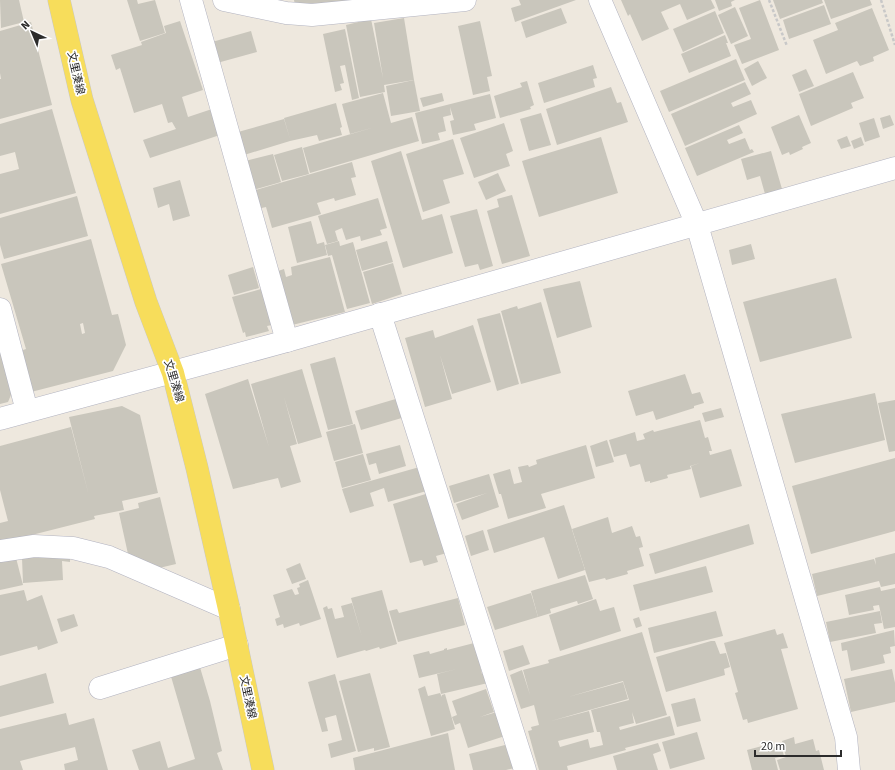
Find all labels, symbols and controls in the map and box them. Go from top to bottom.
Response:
north arrow [12,12,52,52]
text: N [18,17,33,33]
street label: 文里湊線 [64,50,88,96]
street label: 文里湊線 [160,358,188,404]
street label: 文里湊線 [236,674,260,720]
scale bar [755,732,841,758]
text: 20 m [761,738,785,755]

